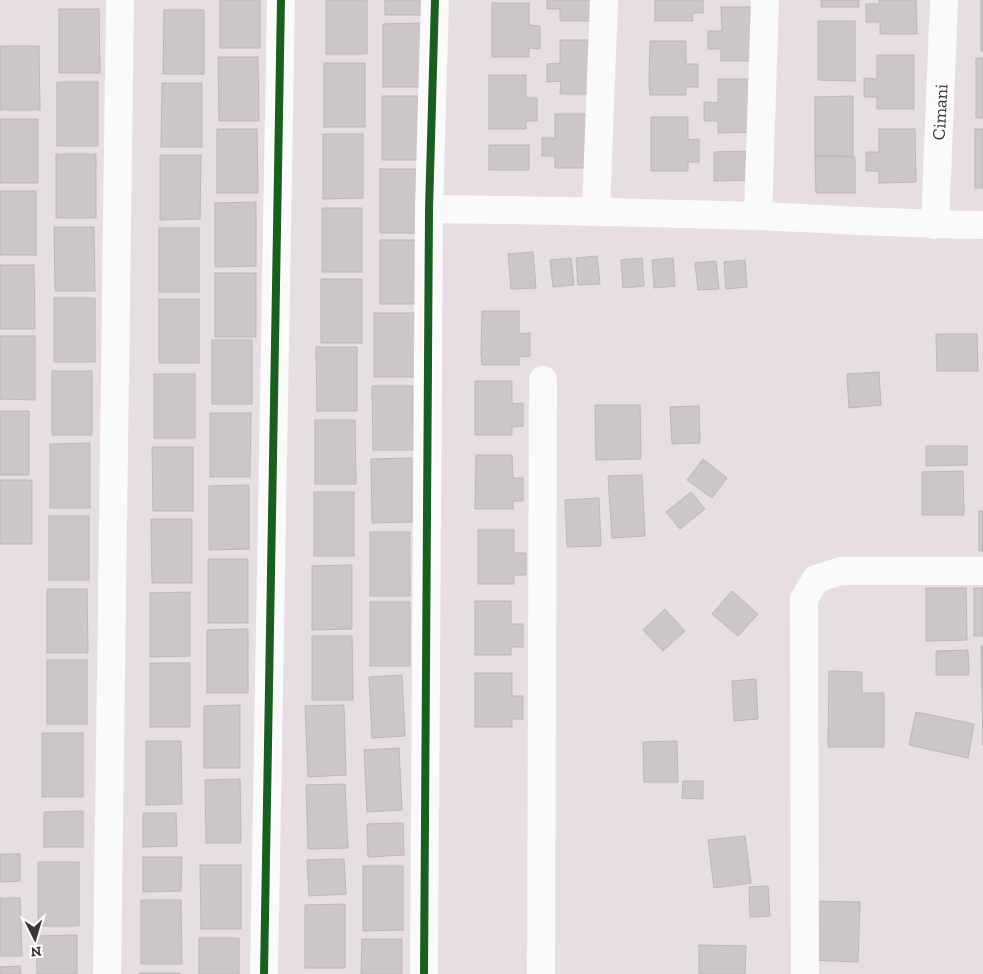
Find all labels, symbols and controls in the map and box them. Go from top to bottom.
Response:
street label: Cimani [928,83,952,141]
north arrow [10,914,60,964]
text: N [30,943,42,960]

